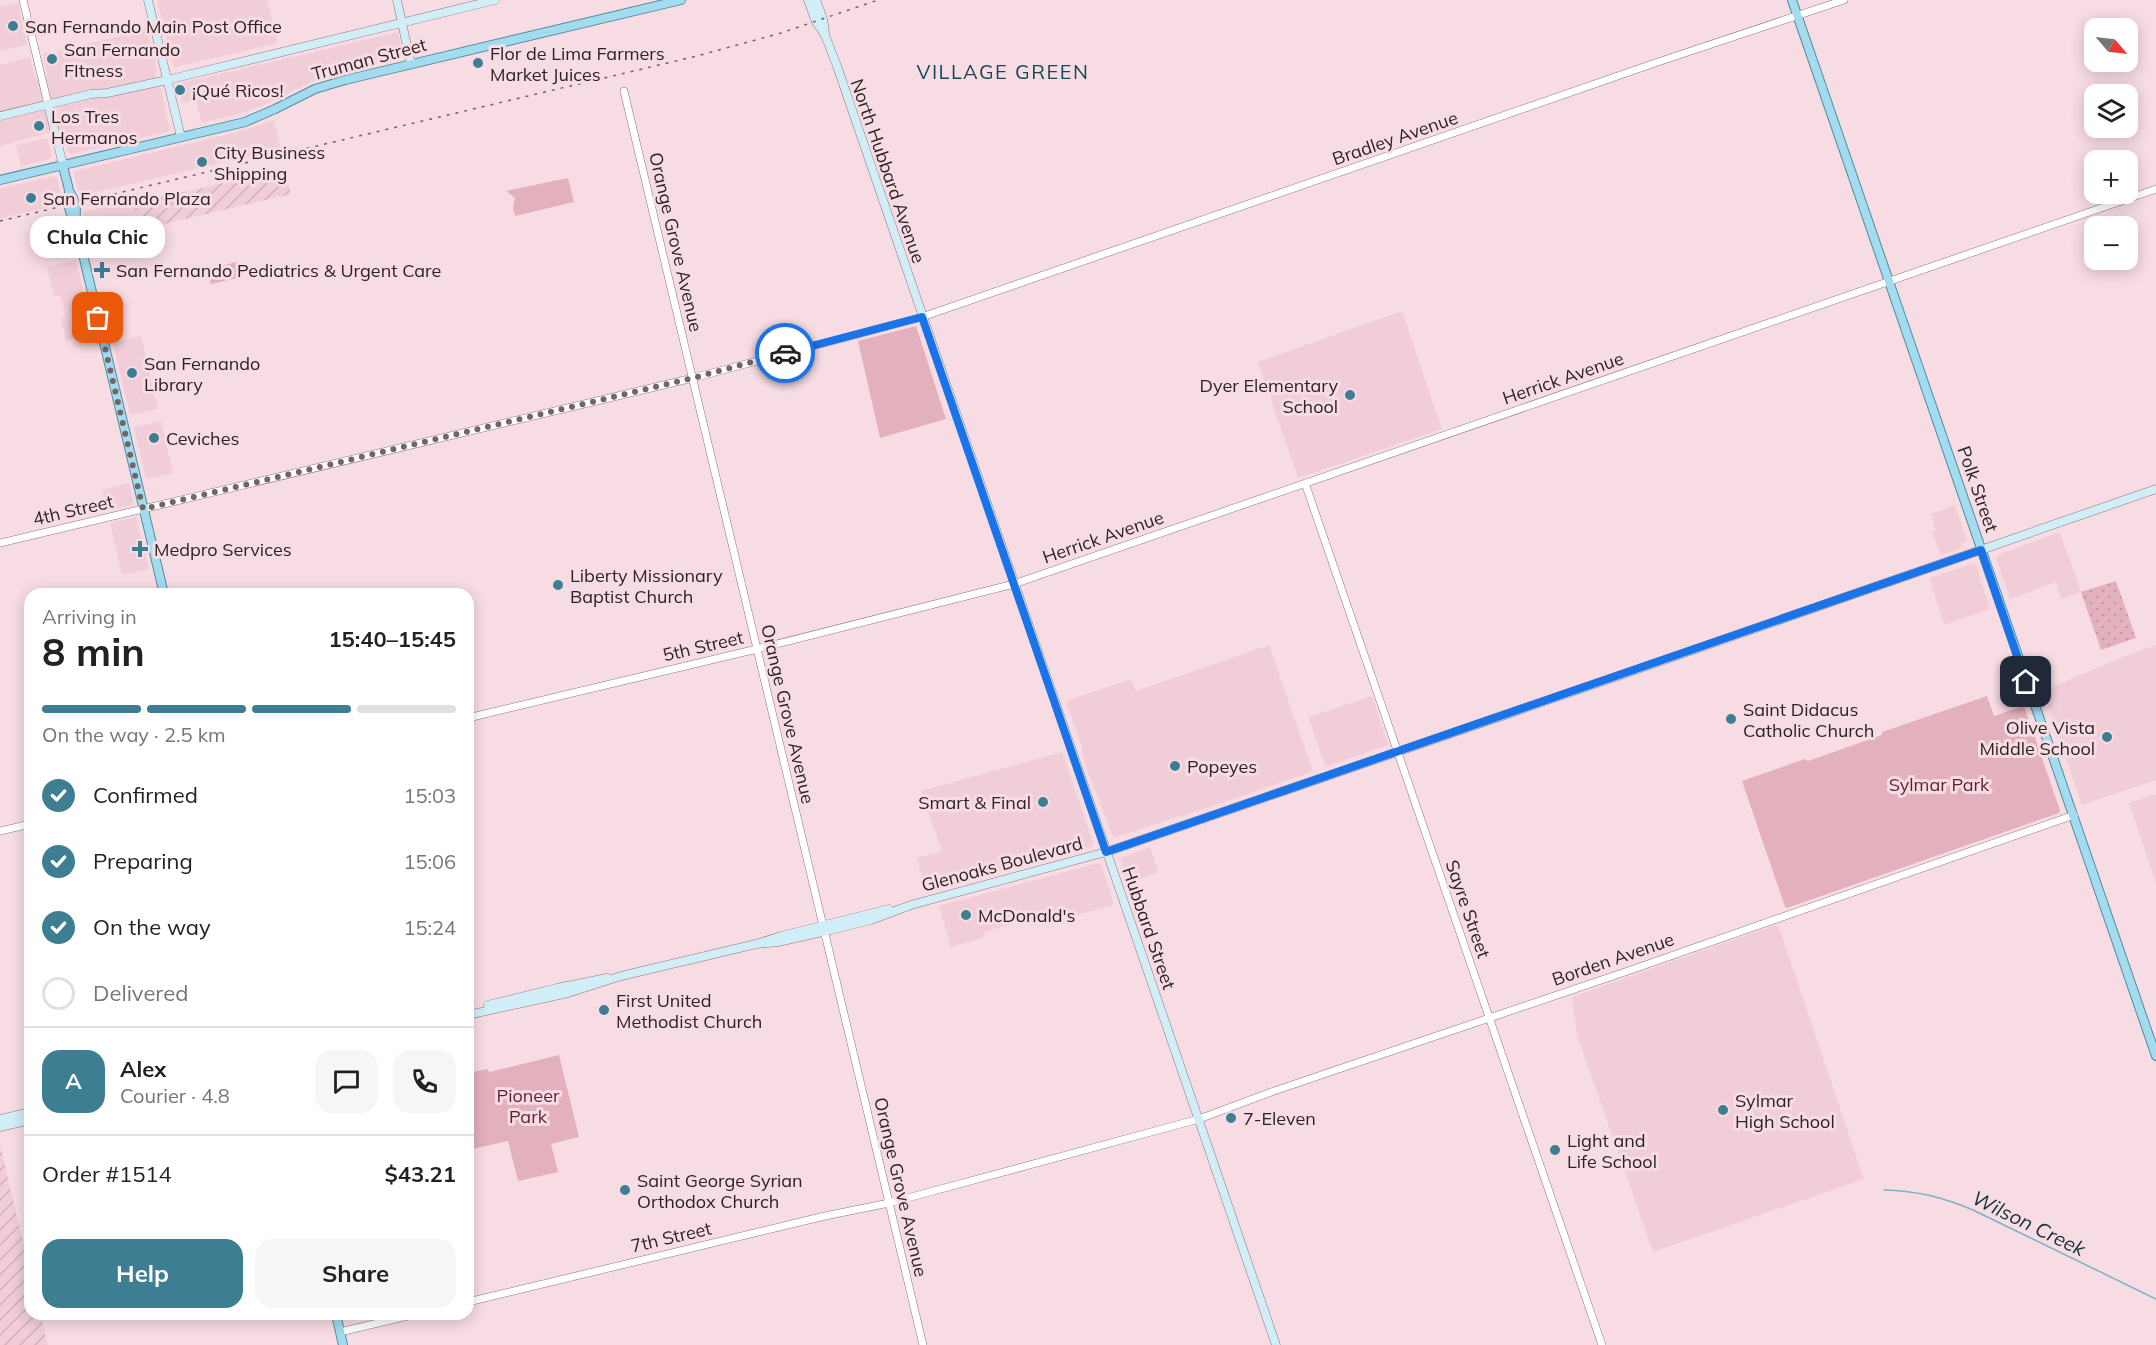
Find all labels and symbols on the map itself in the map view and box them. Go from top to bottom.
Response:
place label: San Fernando Main Post Office [25,15,282,38]
north arrow [2084,18,2138,72]
marker: San Fernando Main Post Office [6,19,20,33]
street label: Truman Street [309,33,429,85]
place label: San Fernando FItness [64,38,180,82]
place label: Flor de Lima Farmers Market Juices [490,42,665,86]
marker: San Fernando FItness [45,52,59,66]
marker: Flor de Lima Farmers Market Juices [471,56,485,70]
district label: VILLAGE GREEN [916,59,1090,84]
street label: North Hubbard Avenue [846,76,930,266]
place label: ¡Qué Ricos! [192,79,284,102]
marker: ¡Qué Ricos! [173,83,187,97]
place label: Los Tres Hermanos [51,105,138,149]
street label: Bradley Avenue [1329,106,1461,170]
marker: Los Tres Hermanos [32,119,46,133]
place label: City Business Shipping [214,141,325,185]
street label: Orange Grove Avenue [644,150,708,334]
marker: City Business Shipping [195,155,209,169]
place label: San Fernando Plaza [43,187,211,210]
marker: San Fernando Plaza [24,191,38,205]
callout: Chula Chic [30,216,166,258]
place label: San Fernando Pediatrics & Urgent Care [116,259,441,282]
marker: San Fernando Pediatrics & Urgent Care [93,261,111,279]
pin [72,292,123,343]
courier [755,323,815,383]
street label: Herrick Avenue [1499,347,1627,409]
place label: San Fernando Library [144,352,260,396]
marker: San Fernando Library [125,366,139,380]
place label: Dyer Elementary School [1200,374,1338,418]
marker: Dyer Elementary School [1343,388,1357,402]
place label: Ceviches [166,427,239,450]
marker: Ceviches [147,431,161,445]
street label: Polk Street [1953,443,2003,535]
street label: 4th Street [30,490,116,530]
street label: Herrick Avenue [1039,506,1167,568]
place label: Medpro Services [154,538,292,561]
marker: Medpro Services [131,540,149,558]
place label: Liberty Missionary Baptist Church [570,564,723,608]
marker: Liberty Missionary Baptist Church [551,578,565,592]
street label: Orange Grove Avenue [756,622,820,806]
street label: 5th Street [660,626,746,666]
pin [2000,656,2051,707]
place label: Saint Didacus Catholic Church [1743,698,1874,742]
marker: Saint Didacus Catholic Church [1724,712,1738,726]
place label: Olive Vista Middle School [1979,716,2095,760]
marker: Olive Vista Middle School [2100,730,2114,744]
place label: Popeyes [1187,755,1257,778]
marker: Popeyes [1168,759,1182,773]
park label: Sylmar Park [1889,773,1990,796]
place label: Smart & Final [918,791,1031,814]
marker: Smart & Final [1036,795,1050,809]
street label: Glenoaks Boulevard [919,831,1085,897]
street label: Sayre Street [1440,857,1496,961]
street label: Hubbard Street [1117,864,1181,992]
place label: McDonald's [978,904,1075,927]
marker: McDonald's [959,908,973,922]
street label: Borden Avenue [1549,927,1677,991]
place label: First United Methodist Church [616,989,762,1033]
marker: First United Methodist Church [597,1003,611,1017]
park label: Pioneer Park [497,1084,560,1128]
place label: Sylmar High School [1735,1089,1835,1133]
street label: Orange Grove Avenue [869,1095,933,1279]
marker: Sylmar High School [1716,1103,1730,1117]
place label: 7-Eleven [1243,1107,1316,1130]
marker: 7-Eleven [1224,1111,1238,1125]
place label: Light and Life School [1567,1129,1657,1173]
marker: Light and Life School [1548,1143,1562,1157]
place label: Saint George Syrian Orthodox Church [637,1169,803,1213]
marker: Saint George Syrian Orthodox Church [618,1183,632,1197]
water label: Wilson Creek [1968,1185,2090,1261]
street label: 7th Street [628,1217,714,1257]

